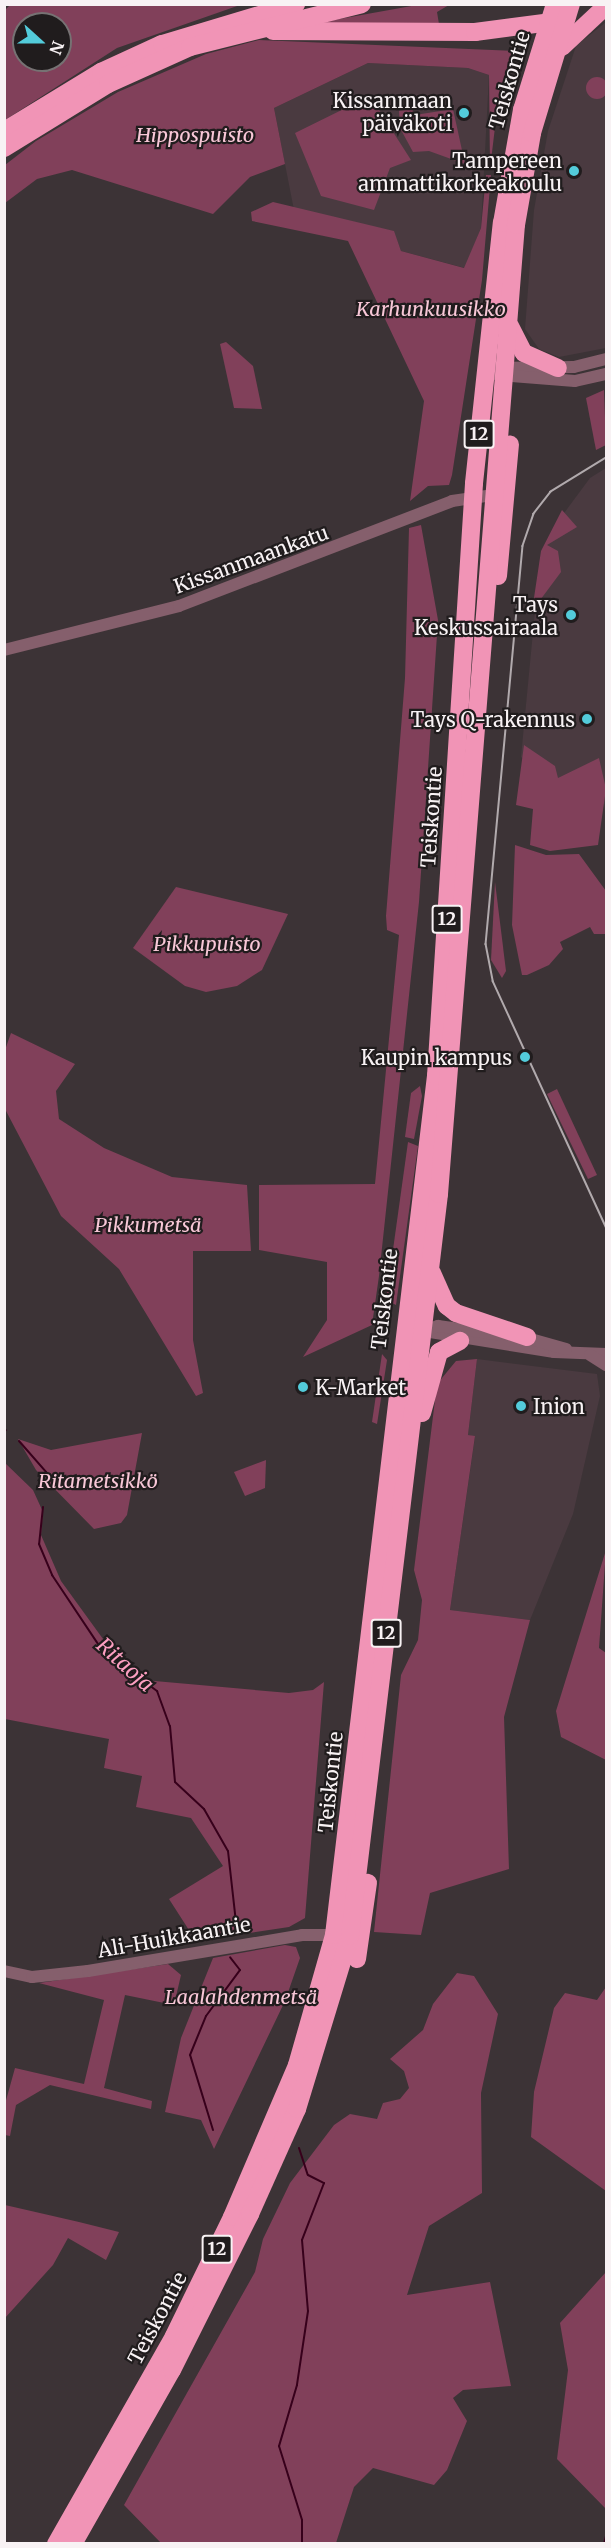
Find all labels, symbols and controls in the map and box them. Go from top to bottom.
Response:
north arrow [12,12,72,72]
street label: Teiskontie [484,28,534,132]
text: N [45,38,69,57]
place label: Kissanmaan päiväkoti [333,89,452,136]
marker: Kissanmaan päiväkoti [457,106,471,120]
park label: Hippospuisto [136,122,254,146]
place label: Tampereen ammattikorkeakoulu [358,148,562,195]
marker: Tampereen ammattikorkeakoulu [567,164,581,178]
park label: Karhunkuusikko [356,296,506,320]
road number: 12 [462,419,496,449]
street label: Kissanmaankatu [170,520,332,598]
place label: Tays Keskussairaala [414,592,558,639]
marker: Tays Keskussairaala [562,606,580,624]
place label: Tays Q-rakennus [411,707,575,731]
marker: Tays Q-rakennus [580,712,594,726]
street label: Teiskontie [415,766,447,868]
road number: 12 [430,904,464,934]
park label: Pikkupuisto [153,931,261,955]
place label: Kaupin kampus [361,1045,512,1069]
marker: Kaupin kampus [516,1048,534,1066]
park label: Pikkumetsä [94,1212,202,1236]
street label: Teiskontie [366,1247,402,1351]
place label: K-Market [315,1375,406,1399]
marker: K-Market [296,1380,310,1394]
place label: Inion [533,1394,585,1418]
marker: Inion [514,1399,528,1413]
park label: Ritametsikkö [38,1468,158,1492]
road number: 12 [370,1618,402,1648]
water label: Ritaoja [91,1633,159,1697]
street label: Teiskontie [313,1730,347,1834]
street label: Ali-Huikkaantie [96,1912,252,1962]
park label: Laalahdenmetsä [165,1984,317,2008]
road number: 12 [200,2234,234,2264]
street label: Teiskontie [123,2268,191,2368]

